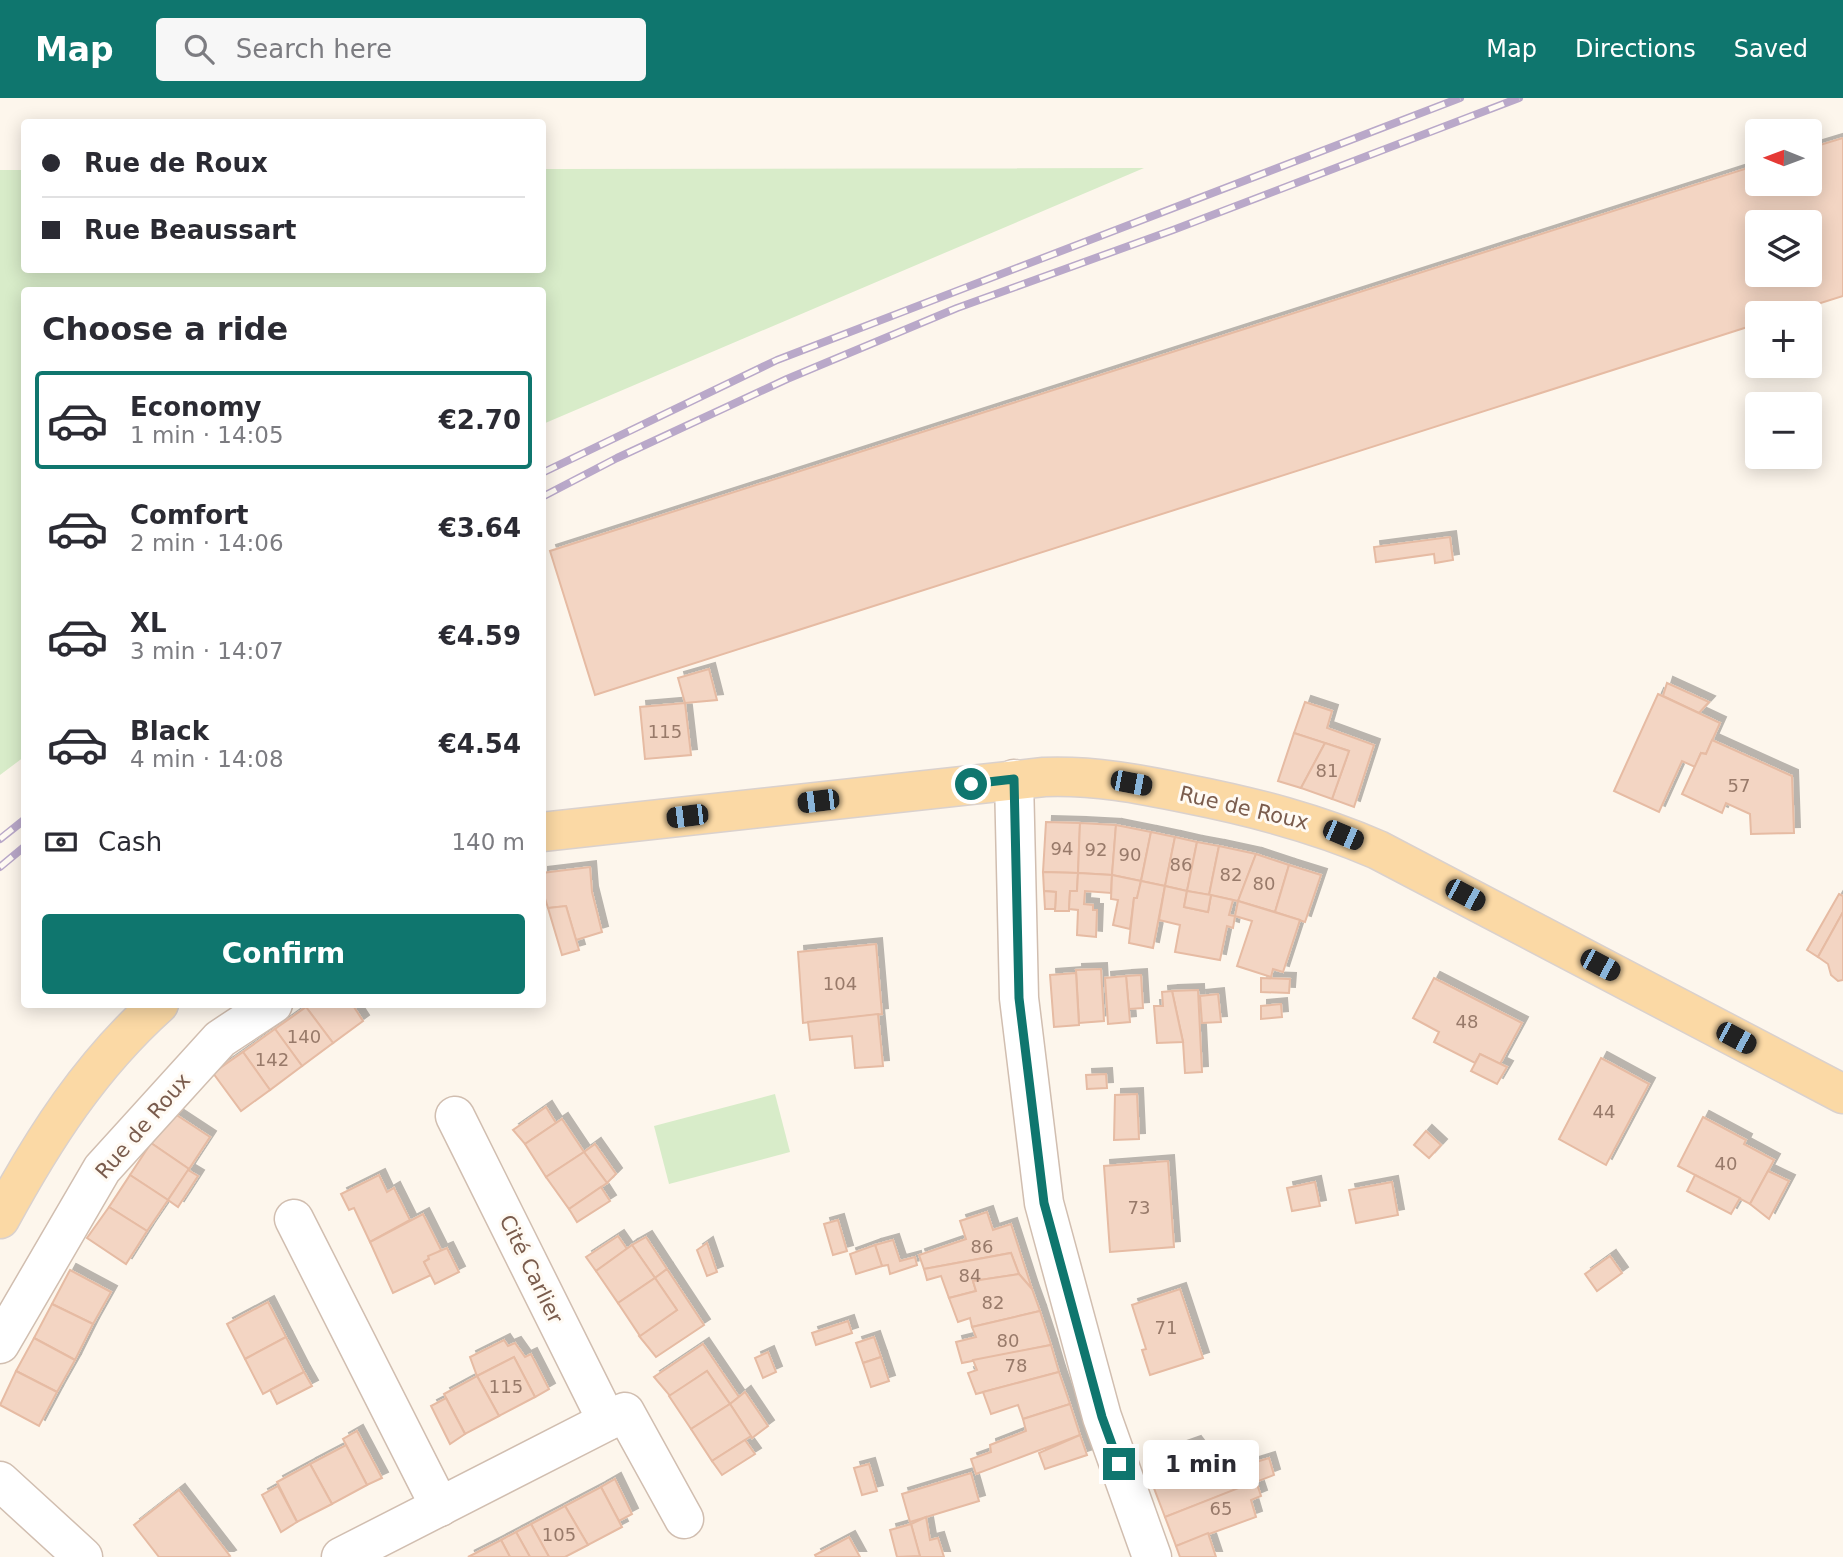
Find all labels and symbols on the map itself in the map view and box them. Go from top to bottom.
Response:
north arrow [1745,119,1822,196]
house number: 115 [648,721,682,742]
house number: 81 [1316,760,1338,781]
route start [955,768,987,800]
car [1109,769,1154,797]
house number: 57 [1728,775,1750,796]
street label: Rue de Roux [1177,781,1311,835]
car [796,788,841,814]
car [665,803,710,829]
car [1320,817,1367,853]
house number: 94 [1051,838,1073,859]
house number: 92 [1085,839,1107,860]
house number: 90 [1119,844,1141,865]
house number: 86 [1170,854,1192,875]
house number: 82 [1220,864,1242,885]
house number: 80 [1253,873,1275,894]
car [1442,876,1489,914]
car [1577,946,1624,984]
house number: 104 [823,973,857,994]
house number: 48 [1456,1011,1478,1032]
car [1713,1019,1760,1057]
house number: 140 [287,1026,321,1047]
house number: 142 [255,1049,289,1070]
street label: Rue de Roux [91,1068,195,1184]
house number: 44 [1593,1101,1615,1122]
house number: 40 [1715,1153,1737,1174]
house number: 73 [1128,1197,1150,1218]
street label: Cité Carlier [494,1211,568,1327]
house number: 86 [971,1236,993,1257]
house number: 84 [959,1265,981,1286]
house number: 82 [982,1292,1004,1313]
house number: 71 [1155,1317,1177,1338]
house number: 80 [997,1330,1019,1351]
house number: 78 [1005,1355,1027,1376]
house number: 115 [489,1376,523,1397]
callout: 1 min [1144,1440,1259,1488]
route end [1103,1448,1135,1480]
house number: 65 [1210,1498,1232,1519]
house number: 105 [542,1524,576,1545]

